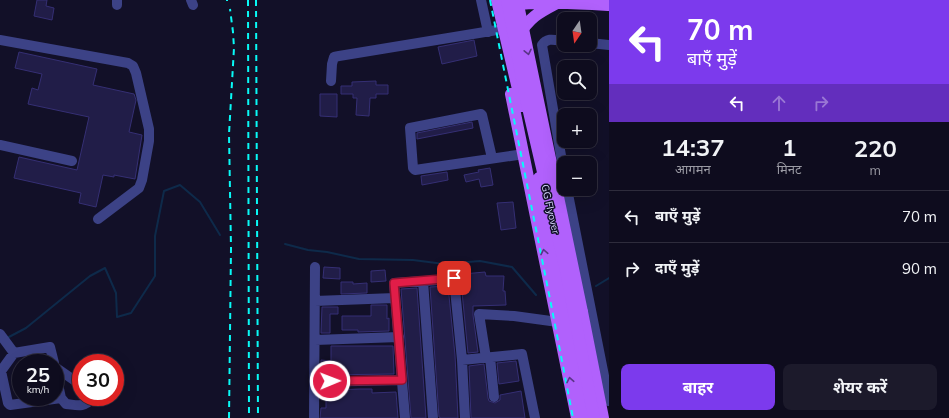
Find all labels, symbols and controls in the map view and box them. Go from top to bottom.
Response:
north arrow [557,12,597,52]
map controls [557,12,597,196]
text: 70 m [687,12,753,47]
icon: left [621,16,673,68]
text: बाएँ मुड़ें [687,47,737,70]
one-way arrow [523,49,531,55]
button: search [557,60,597,100]
icon: left [726,92,748,114]
icon: ahead [768,92,790,114]
icon: right [810,92,832,114]
button: + [557,108,597,148]
text: 14:37 [661,132,725,162]
text: 1 [782,132,796,162]
text: 220 [854,133,897,163]
button: − [557,156,597,196]
text: आगमन [675,161,711,177]
text: मिनट [777,161,802,177]
text: m [870,162,881,178]
street label: GG Flyover [539,183,563,235]
icon: left [621,206,643,228]
text: बाएँ मुड़ें [655,206,700,225]
text: 70 m [902,207,937,226]
one-way arrow [540,249,549,256]
icon: right [621,258,643,280]
text: दाएँ मुड़ें [655,258,699,277]
text: 90 m [902,259,937,278]
pin [437,261,471,295]
icon: arrive [443,267,465,289]
speed limit sign: 30 [72,354,124,406]
position arrow [309,360,351,402]
text: 25 [26,362,50,387]
button: बाहर [621,364,775,410]
button: शेयर करें [783,364,937,410]
one-way arrow [566,377,574,383]
text: km/h [27,383,49,396]

